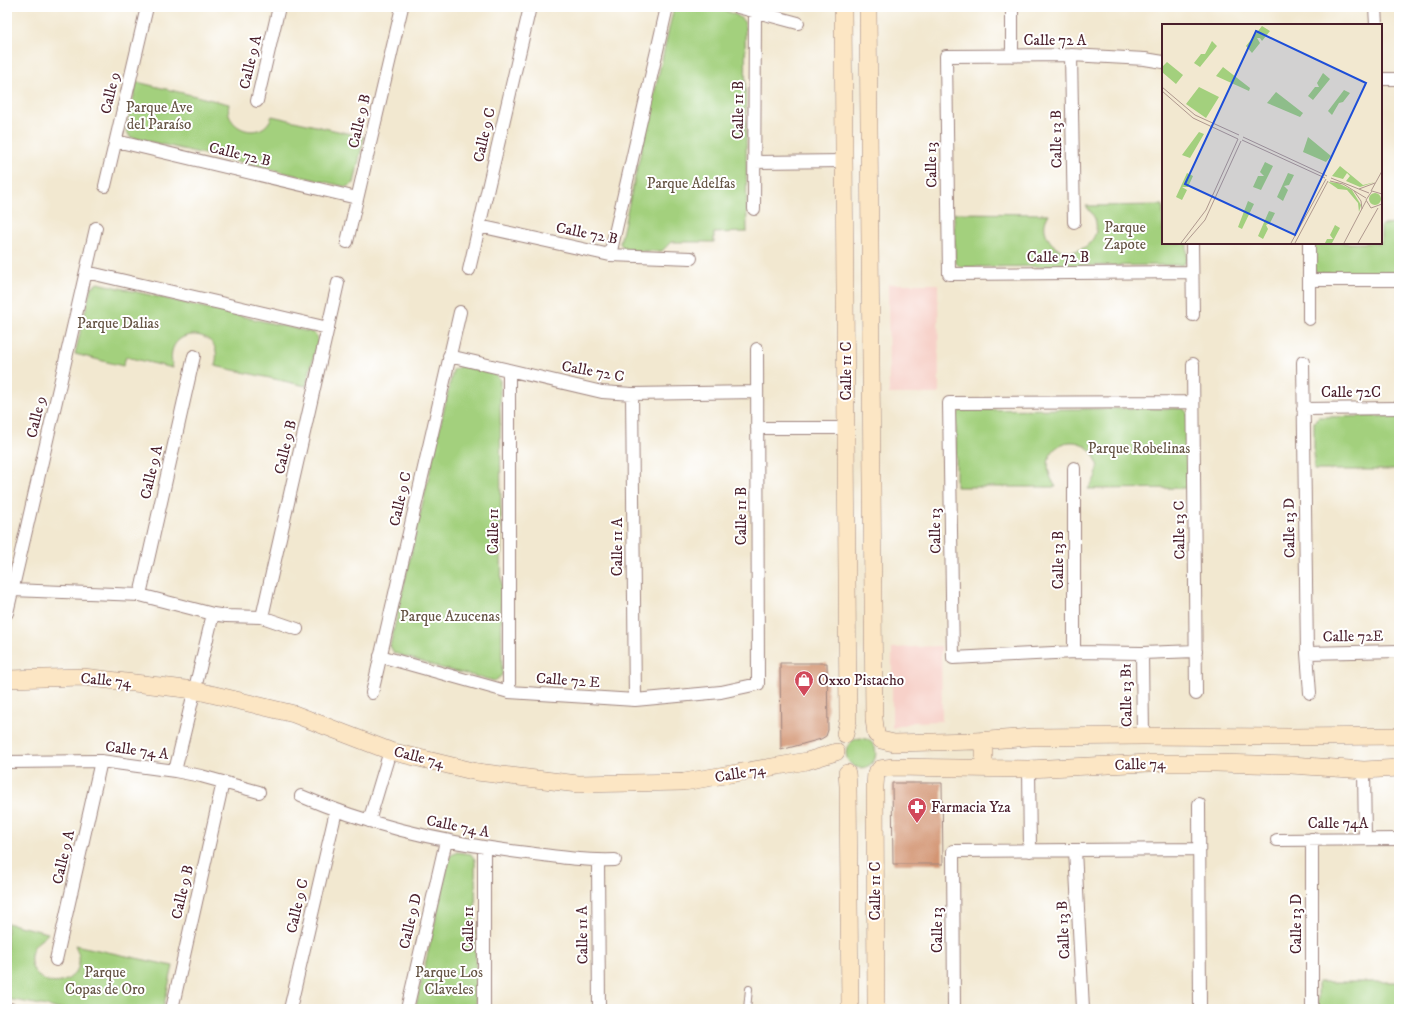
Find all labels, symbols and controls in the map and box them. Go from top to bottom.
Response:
inset map [1162,24,1382,244]
street label: Calle 72 A [1024,31,1087,50]
street label: Calle 9 A [235,33,266,91]
street label: Calle 9 [96,70,124,116]
street label: Calle 11 B [729,81,748,139]
street label: Calle 9 B [344,92,375,150]
park label: Parque Ave del Paraíso [126,98,192,134]
street label: Calle 9 C [469,106,500,164]
street label: Calle 13 B [1046,110,1067,168]
street label: Calle 72 B [207,138,273,171]
street label: Calle 13 [922,142,941,188]
park label: Parque Adelfas [647,174,735,193]
street label: Calle 72 B [554,218,620,249]
park label: Parque Zapote [1104,218,1146,254]
street label: Calle 72 B [1027,248,1089,267]
park label: Parque Dalias [77,314,159,333]
street label: Calle 11 C [837,342,856,400]
street label: Calle 72 C [560,357,626,386]
street label: Calle 72C [1321,383,1381,402]
street label: Calle 9 [22,394,50,440]
street label: Calle 9 B [270,418,301,476]
park label: Parque Robelinas [1088,439,1190,458]
street label: Calle 9 A [136,443,167,501]
street label: Calle 9 C [385,470,416,528]
street label: Calle 11 B [732,487,751,545]
street label: Calle 13 D [1279,498,1300,558]
street label: Calle 13 C [1169,500,1190,560]
street label: Calle 11 [484,508,503,554]
street label: Calle 13 [926,508,945,554]
street label: Calle 11 A [608,517,627,576]
street label: Calle 13 B [1049,531,1068,589]
park label: Parque Azucenas [400,607,500,626]
street label: Calle 72E [1323,626,1384,647]
street label: Calle 13 B1 [1116,663,1137,727]
street label: Calle 74 [80,669,133,692]
street label: Calle 72 E [535,669,601,692]
shop icon: Oxxo Pistacho [793,669,815,697]
place label: Oxxo Pistacho [818,671,904,690]
street label: Calle 74 A [104,737,170,764]
street label: Calle 74 [392,742,446,773]
street label: Calle 74 [1114,754,1166,775]
street label: Calle 74 [713,760,767,787]
pharmacy icon: Farmacia Yza [906,796,928,824]
place label: Farmacia Yza [931,798,1011,817]
street label: Calle 74 A [425,811,491,842]
street label: Calle 74A [1308,814,1369,833]
street label: Calle 9 A [48,828,79,886]
street label: Calle 11 C [866,862,885,920]
street label: Calle 9 B [167,863,198,921]
street label: Calle 9 C [282,877,313,935]
street label: Calle 9 D [395,891,426,951]
street label: Calle 13 D [1287,894,1306,954]
street label: Calle 13 B [1052,900,1075,960]
street label: Calle 11 A [572,905,593,964]
street label: Calle 11 [459,906,478,952]
street label: Calle 13 [928,907,947,953]
park label: Parque Copas de Oro [65,963,145,999]
park label: Parque Los Claveles [415,963,483,999]

